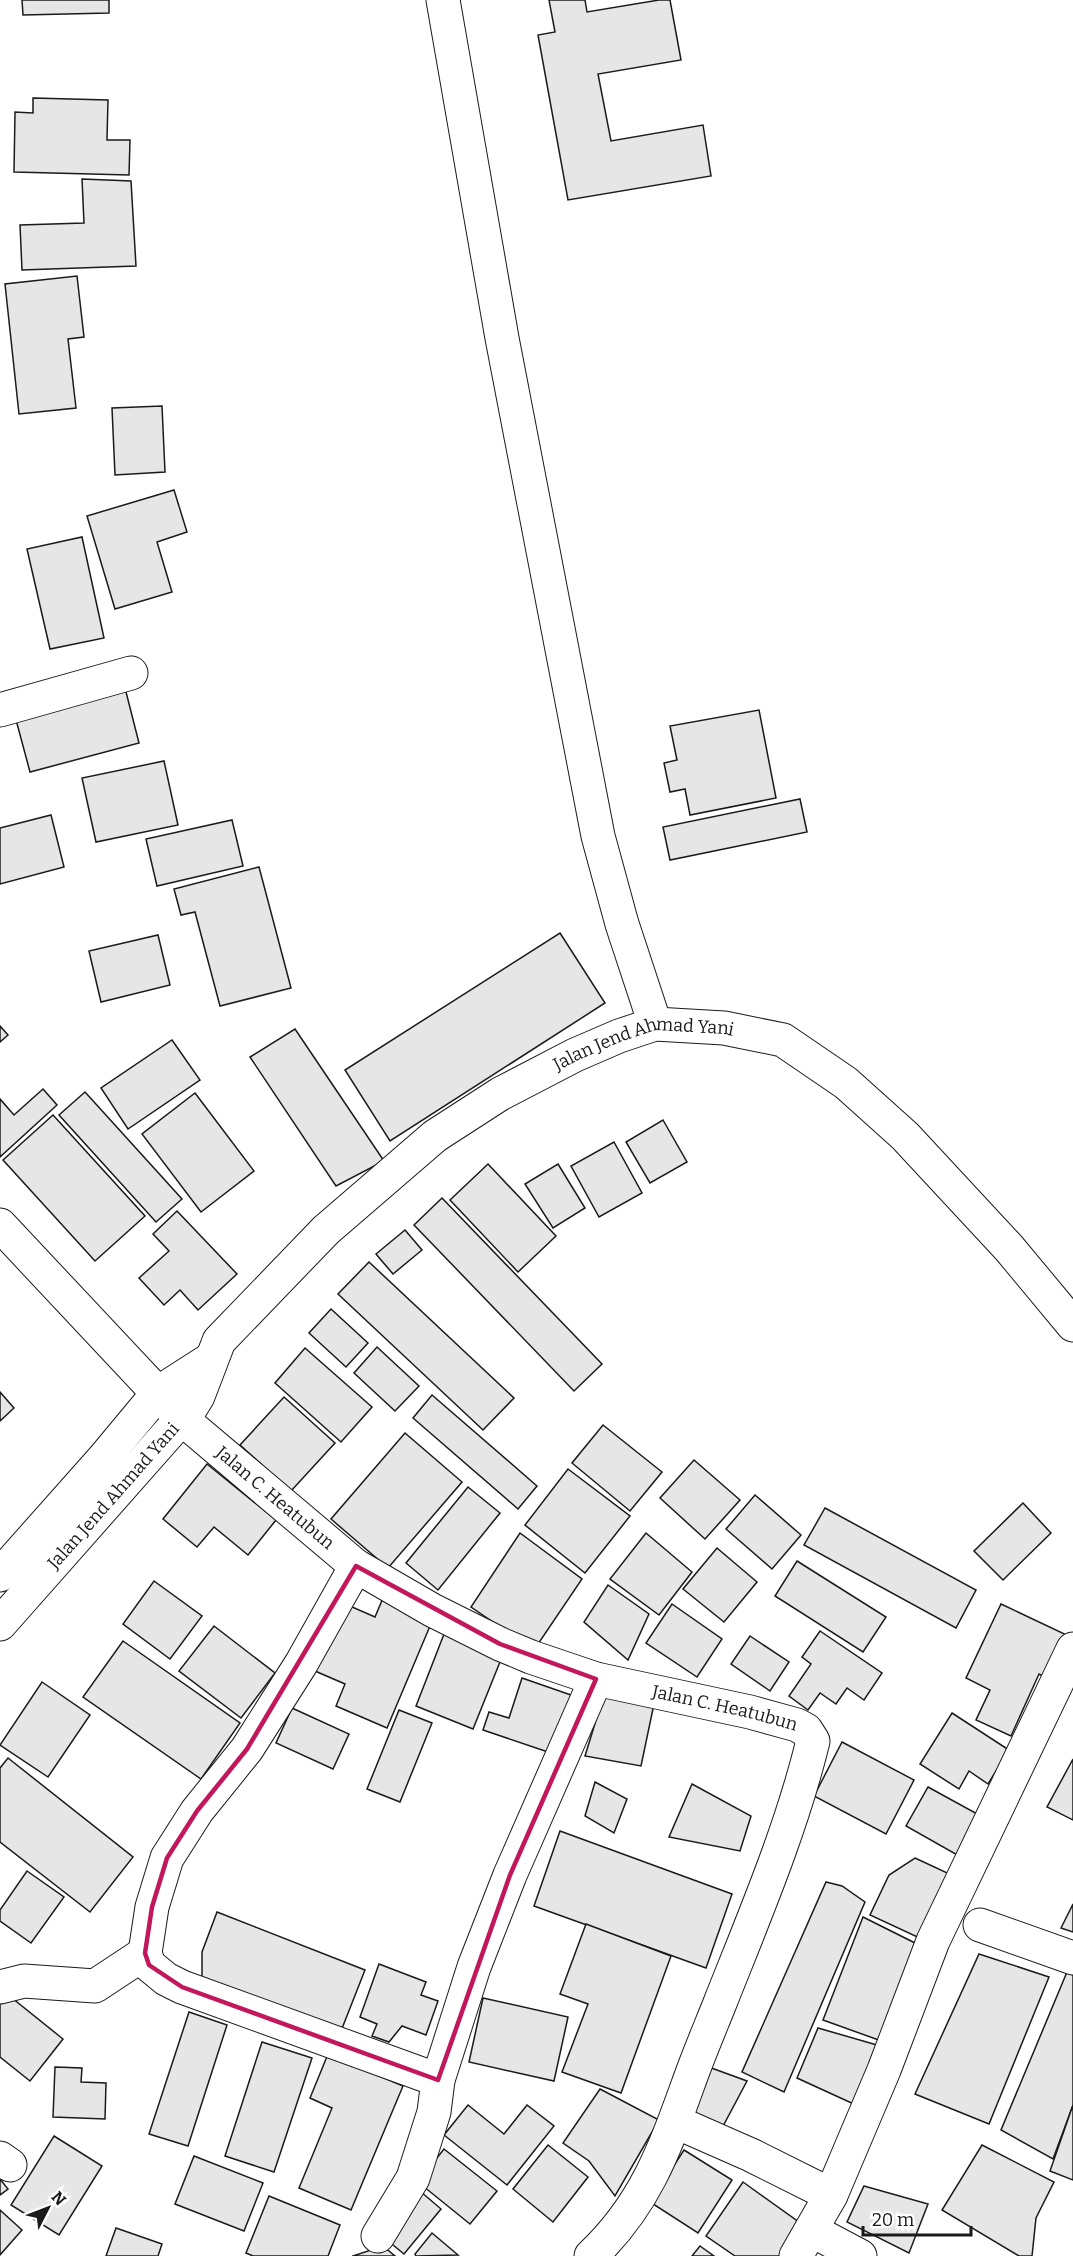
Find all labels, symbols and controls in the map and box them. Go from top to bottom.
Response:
street label: Jalan Jend Ahmad Yani [548,1013,736,1076]
street label: Jalan Jend Ahmad Yani [42,1418,184,1574]
street label: Jalan C. Heatubun [211,1441,339,1554]
street label: Jalan C. Heatubun [649,1680,801,1736]
north arrow [18,2178,78,2238]
text: N [48,2187,70,2209]
scale bar [863,2199,971,2237]
text: 20 m [872,2209,914,2231]

